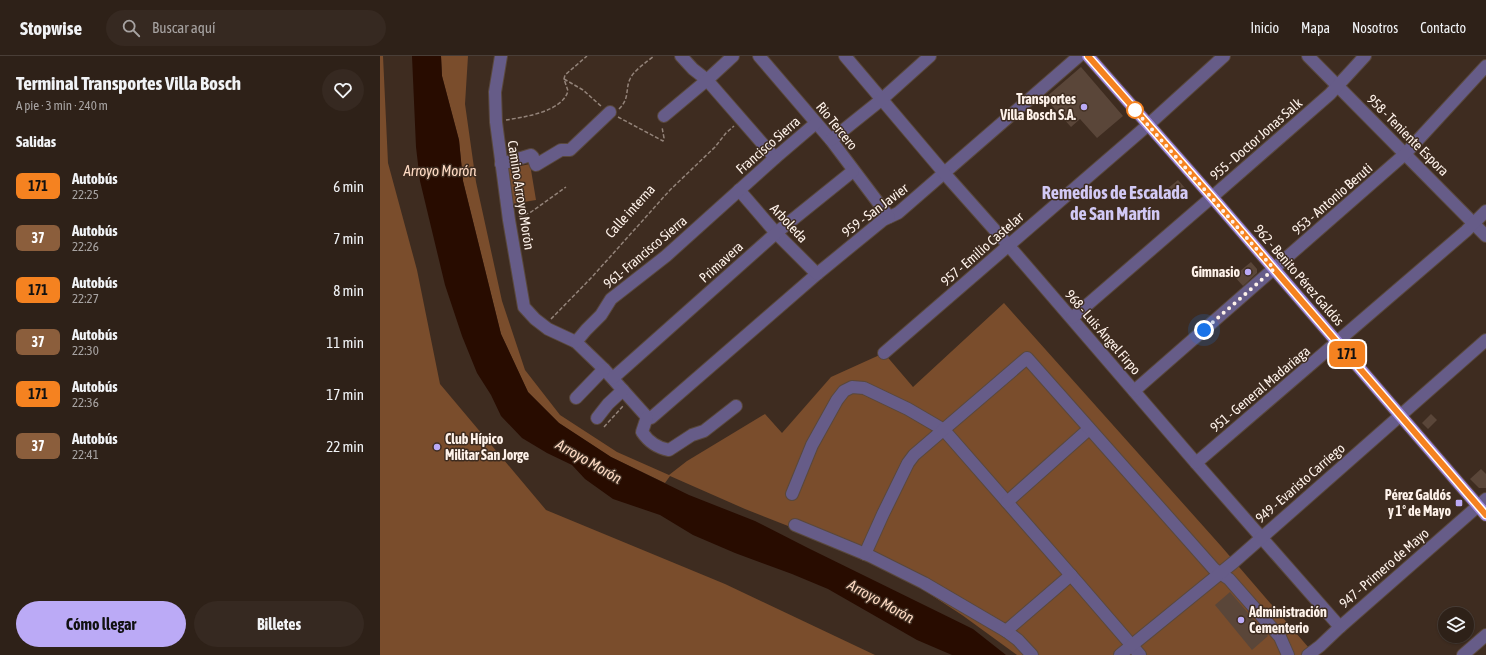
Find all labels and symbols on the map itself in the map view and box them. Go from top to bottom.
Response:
place label: Transportes Villa Bosch S.A. [999,91,1077,123]
street label: 958 - Teniente Espora [1364,91,1452,179]
street label: 955 - Doctor Jonas Salk [1207,95,1305,183]
street label: Rio Tercero [813,99,861,153]
unlabelled marker [1126,101,1144,119]
marker: Transportes Villa Bosch S.A. [1079,102,1089,112]
street label: Francisco Sierra [733,113,803,177]
street label: Camino Arroyo Morón [504,139,538,251]
street label: 953 - Antonio Beruti [1289,160,1375,238]
water label: Arroyo Morón [402,162,477,179]
street label: 959 - San Javier [839,179,912,240]
street label: Calle interna [602,181,658,241]
district label: Remedios de Escalada de San Martín [1042,182,1188,224]
street label: Arboleda [767,200,811,246]
street label: 957 - Emilio Castelar [937,208,1027,289]
street label: 961- Francisco Sierra [600,212,690,292]
street label: 962 - Benito Pérez Galdós [1251,221,1347,329]
street label: Primavera [696,238,746,286]
place label: Gimnasio [1191,264,1240,280]
marker: Gimnasio [1243,267,1253,277]
street label: 968 - Luis Ángel Firpo [1062,286,1144,378]
your location [1194,320,1214,340]
line badge: 171 [1324,341,1370,367]
street label: 951 - General Madariaga [1207,343,1313,435]
place label: Club Hípico Militar San Jorge [445,431,529,463]
water label: Arroyo Morón [552,435,625,487]
street label: 949 - Evaristo Carriego [1252,440,1348,526]
marker: Club Hípico Militar San Jorge [432,442,442,452]
place label: Pérez Galdós y 1° de Mayo [1385,487,1451,519]
marker: Pérez Galdós y 1° de Mayo [1454,498,1464,508]
street label: 947 - Primero de Mayo [1336,525,1432,611]
water label: Arroyo Morón [844,575,917,626]
place label: Administración Cementerio [1248,604,1327,636]
marker: Administración Cementerio [1236,615,1246,625]

